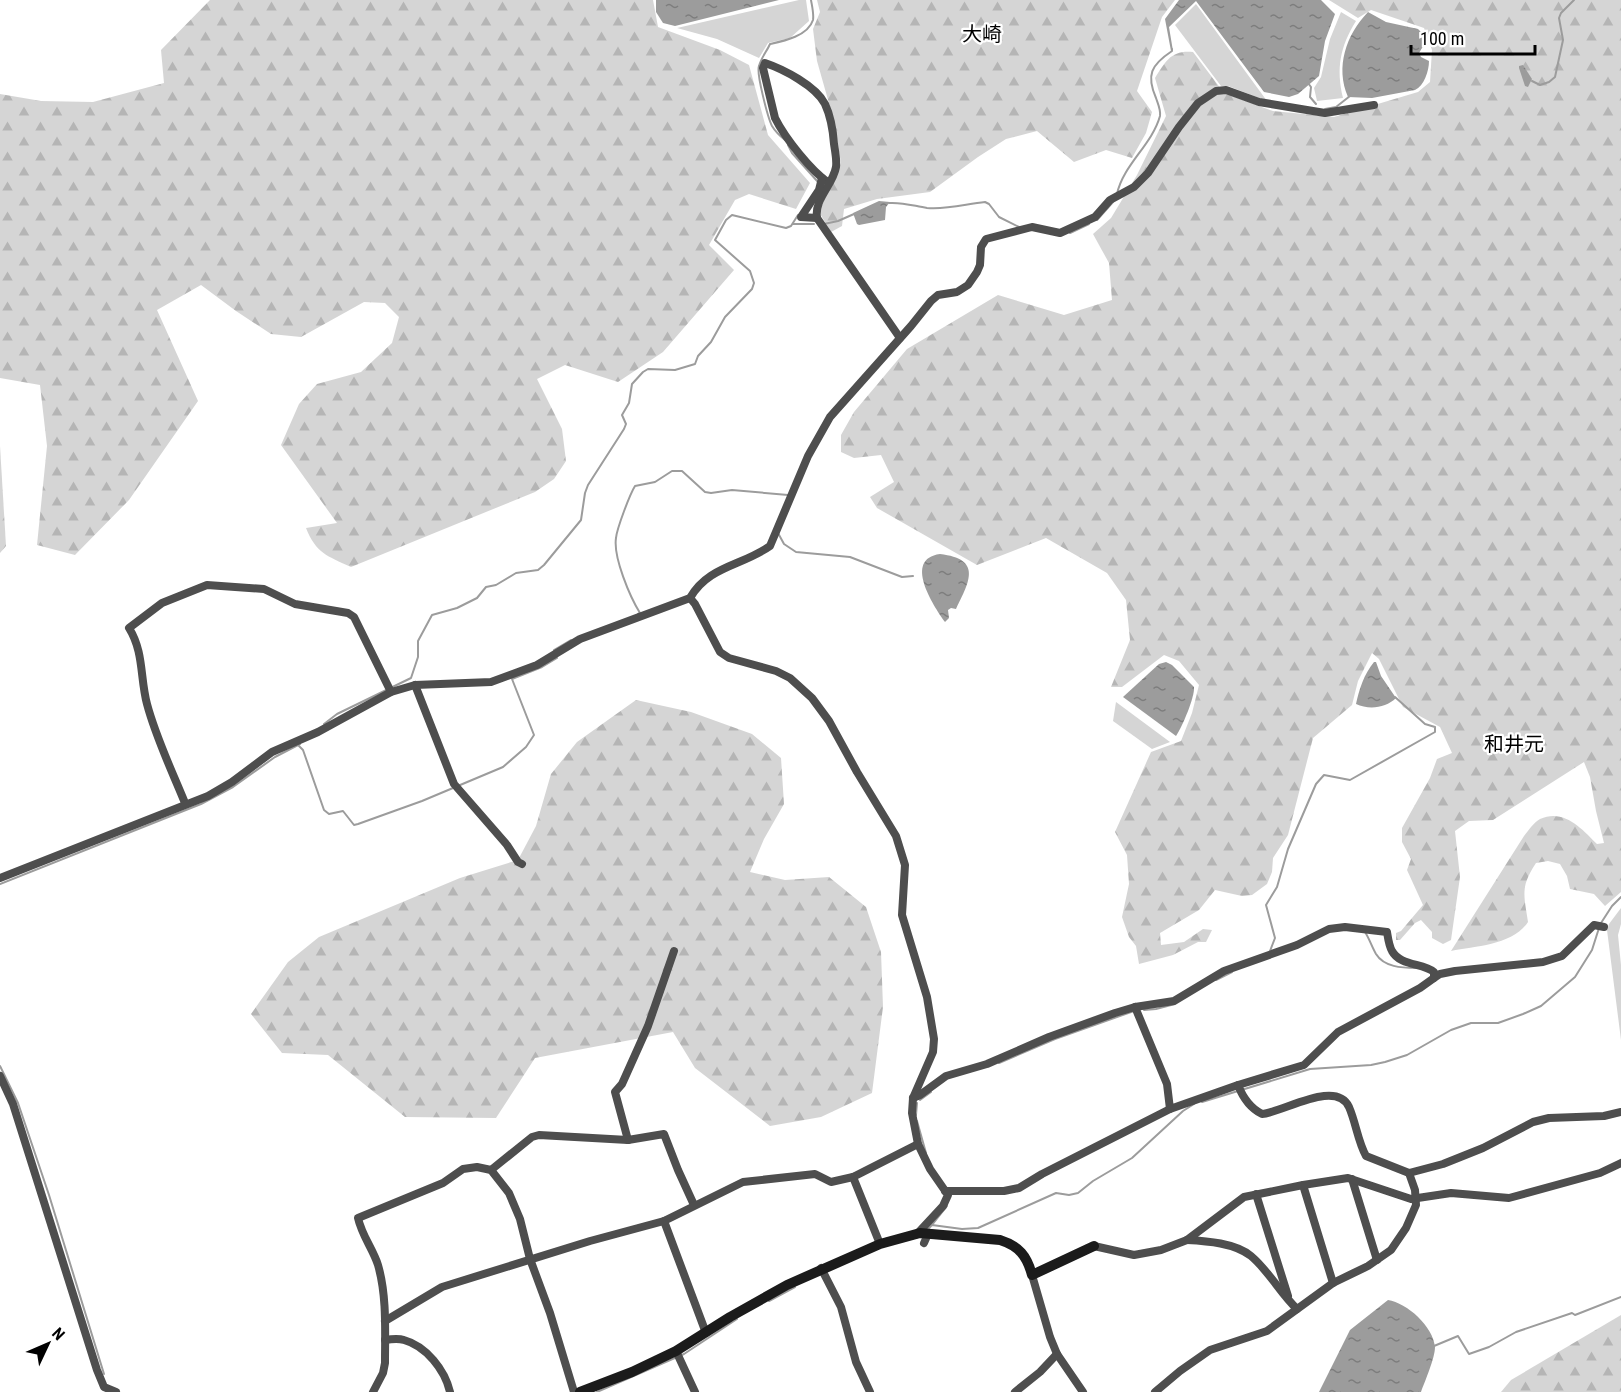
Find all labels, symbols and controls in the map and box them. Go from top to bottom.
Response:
scale bar [1411,18,1536,56]
district label: 大崎 [962,22,1002,46]
text: 100 m [1420,28,1464,49]
district label: 和井元 [1484,732,1544,756]
north arrow [18,1314,78,1374]
text: N [48,1324,69,1344]

